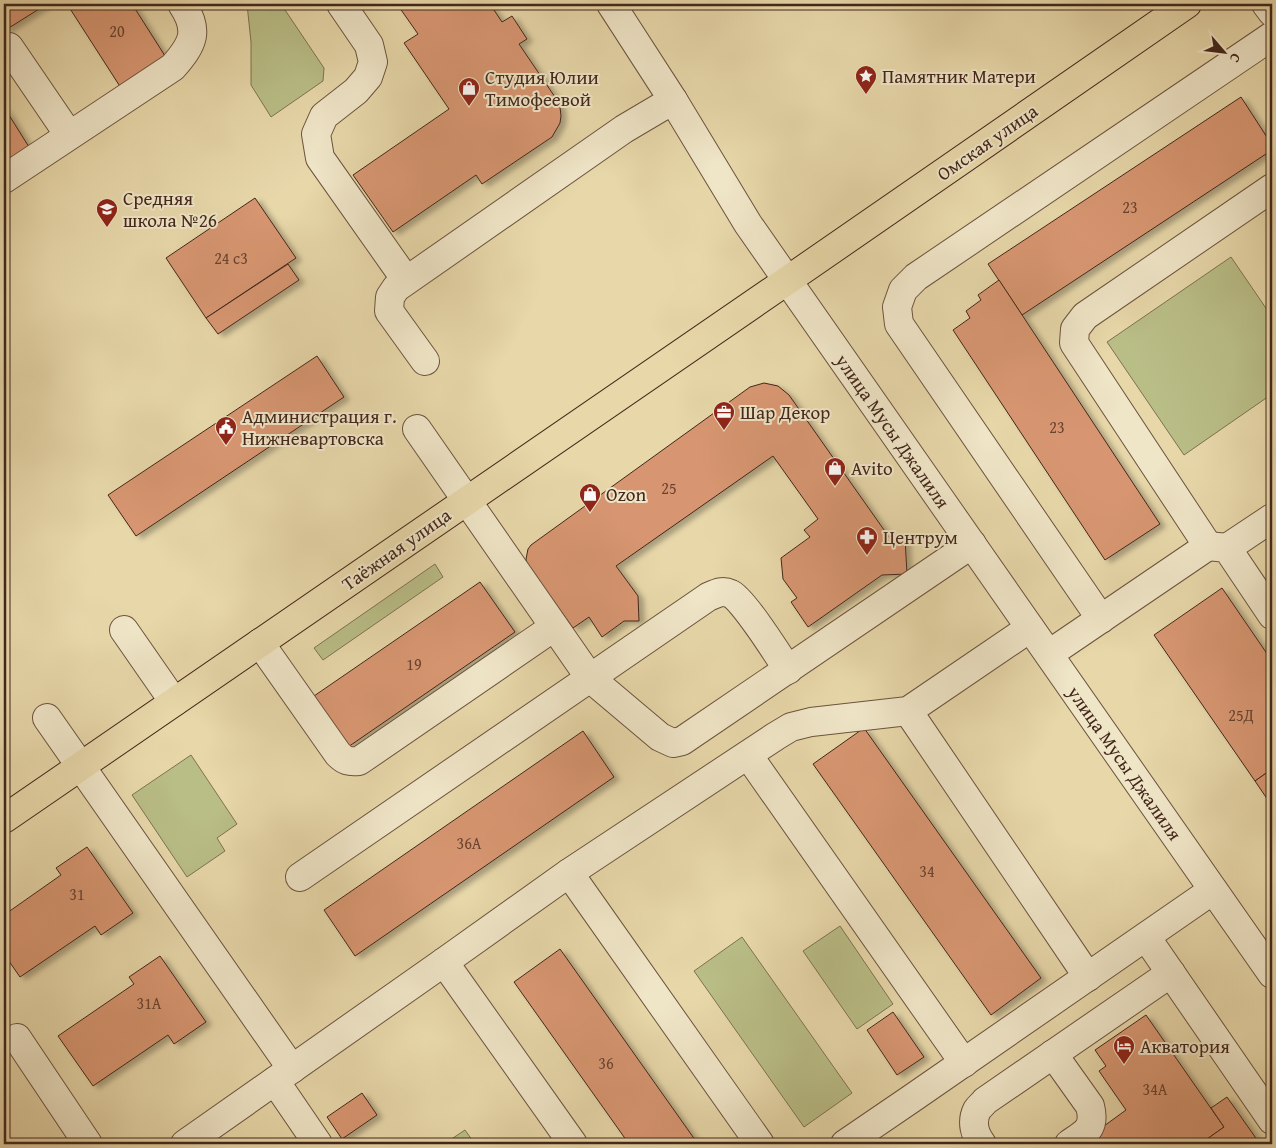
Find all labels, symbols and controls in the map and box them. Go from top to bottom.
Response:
house number: 20 [109,19,125,43]
north arrow [1198,28,1248,78]
text: С [1225,50,1246,66]
place label: Памятник Матери [882,62,1036,90]
place label: Студия Юлии Тимофеевой [485,63,599,113]
place icon: Памятник Матери [854,64,878,95]
shop icon: Студия Юлии Тимофеевой [457,76,481,107]
street label: Омская улица [931,97,1043,187]
place label: Средняя школа №26 [123,184,217,234]
house number: 23 [1122,195,1138,219]
school or university icon: Средняя школа №26 [95,197,119,228]
house number: 24 с3 [214,246,248,270]
street label: улица Мусы Джалиля [828,347,957,514]
place label: Шар Декор [740,398,830,426]
office icon: Шар Декор [712,400,736,431]
place label: Администрация г. Нижневартовска [242,402,397,452]
public building icon: Администрация г. Нижневартовска [214,415,238,446]
house number: 23 [1049,415,1065,439]
place label: Avito [851,454,893,482]
shop icon: Avito [823,456,847,487]
house number: 25 [661,476,677,500]
place label: Ozon [606,480,647,508]
shop icon: Ozon [578,482,602,513]
street label: Таёжная улица [336,501,456,597]
place label: Центрум [883,523,958,551]
pharmacy icon: Центрум [855,525,879,556]
house number: 19 [406,652,422,676]
street label: улица Мусы Джалиля [1060,679,1189,846]
house number: 25Д [1228,703,1254,727]
house number: 36А [456,831,482,855]
house number: 34 [919,859,935,883]
house number: 31 [69,882,85,906]
house number: 31А [136,991,162,1015]
place label: Акватория [1140,1032,1230,1060]
hotel icon: Акватория [1112,1034,1136,1065]
house number: 36 [598,1051,614,1075]
house number: 34А [1142,1077,1168,1101]

